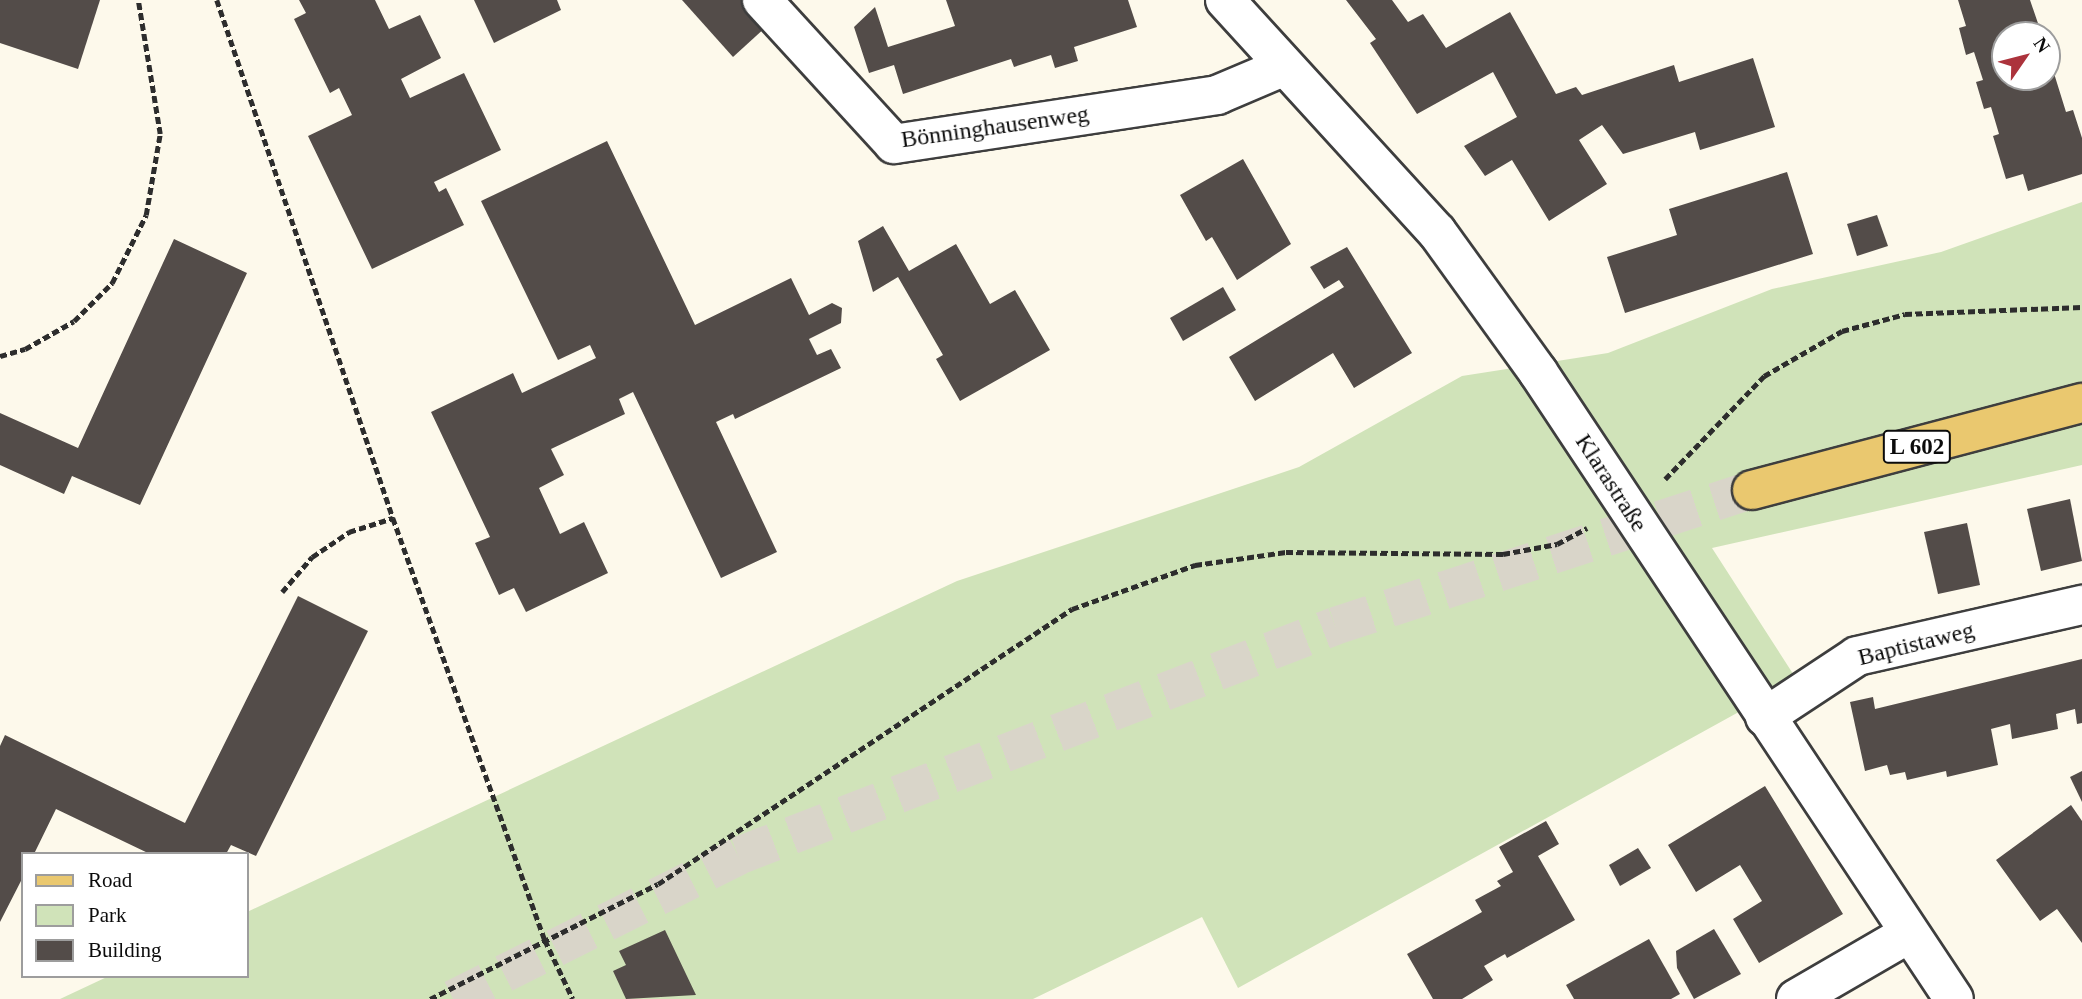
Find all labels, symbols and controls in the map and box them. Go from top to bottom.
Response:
north arrow [1991,21,2061,91]
text: N [2029,33,2055,56]
street label: Bönninghausenweg [899,100,1091,154]
road number: L 602 [1882,428,1952,466]
street label: Klarastraße [1569,429,1653,537]
street label: Baptistaweg [1855,616,1977,672]
legend [21,852,248,978]
text: Road [88,868,132,892]
text: Park [88,903,127,927]
text: Building [88,938,162,962]

